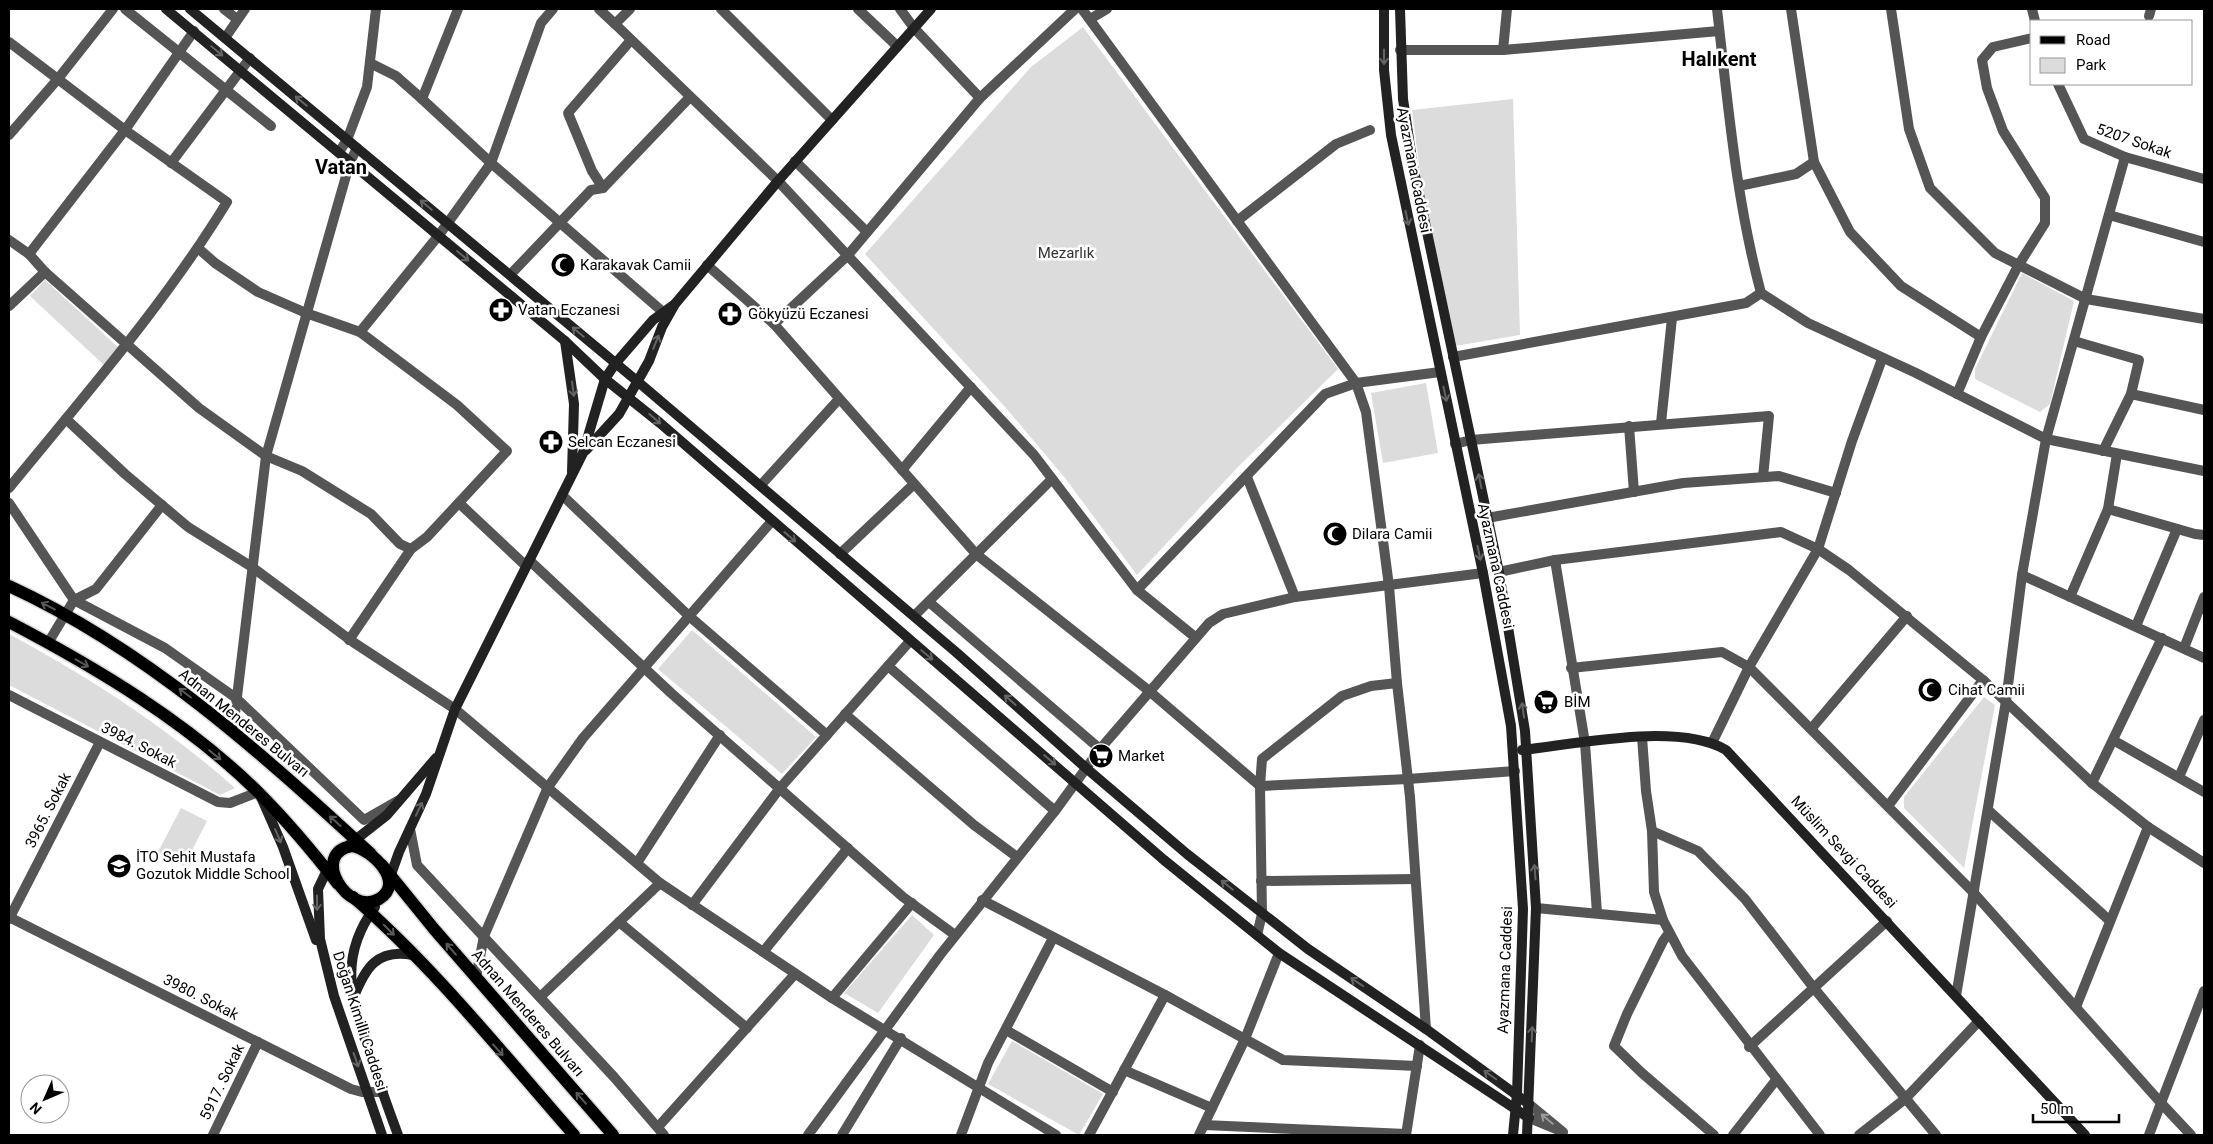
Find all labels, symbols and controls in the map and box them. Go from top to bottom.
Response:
legend [2030,20,2193,85]
text: Road [2076,31,2110,49]
one-way arrow [210,45,223,56]
district label: Halıkent [1682,47,1757,71]
one-way arrow [1379,49,1389,65]
text: Park [2076,56,2107,74]
one-way arrow [295,96,308,107]
street label: Ayazmana Caddesi [1393,106,1435,234]
street label: 5207 Sokak [2094,120,2174,162]
district label: Vatan [315,155,367,179]
one-way arrow [420,200,433,211]
one-way arrow [1403,210,1413,226]
park label: Mezarlık [1038,244,1095,262]
one-way arrow [456,250,469,261]
mosque icon: Karakavak Camii [550,252,576,278]
place label: Karakavak Camii [580,256,691,274]
pharmacy icon: Vatan Eczanesi [488,297,514,323]
place label: Vatan Eczanesi [518,301,620,319]
pharmacy icon: Gökyüzü Eczanesi [717,301,743,327]
place label: Gökyüzü Eczanesi [748,305,869,323]
one-way arrow [571,327,584,338]
one-way arrow [652,335,661,350]
one-way arrow [568,381,578,397]
one-way arrow [1441,386,1450,402]
one-way arrow [648,413,661,425]
pharmacy icon: Selcan Eczanesi [538,429,564,455]
place label: Selcan Eczanesi [568,433,676,451]
one-way arrow [1474,474,1484,490]
street label: Ayazmana Caddesi [1474,502,1518,630]
mosque icon: Dilara Camii [1322,521,1348,547]
place label: Dilara Camii [1352,525,1432,543]
one-way arrow [784,532,797,543]
one-way arrow [1474,545,1484,561]
one-way arrow [41,601,56,610]
one-way arrow [920,649,933,661]
one-way arrow [74,658,89,668]
street label: Adnan Menderes Bulvarı [175,665,313,781]
mosque icon: Cihat Camii [1917,677,1943,703]
place label: Cihat Camii [1948,681,2025,699]
one-way arrow [178,688,192,698]
supermarket icon: BİM [1533,689,1559,715]
place label: BİM [1564,693,1591,711]
one-way arrow [1004,694,1017,706]
one-way arrow [1518,702,1528,718]
street label: 3984. Sokak [98,718,180,772]
supermarket icon: Market [1088,743,1114,769]
place label: Market [1118,747,1165,765]
one-way arrow [209,750,222,761]
one-way arrow [1044,755,1057,766]
street label: 3965. Sokak [21,769,75,851]
street label: Müslim Sevgi Caddesi [1787,792,1901,912]
one-way arrow [415,802,425,817]
one-way arrow [329,815,342,827]
one-way arrow [274,828,283,843]
place label: İTO Sehit Mustafa Gozutok Middle School [136,848,290,883]
school or university icon: İTO Sehit Mustafa Gozutok Middle School [106,853,132,879]
one-way arrow [1530,864,1539,880]
one-way arrow [1220,880,1233,891]
one-way arrow [312,894,322,911]
street label: Ayazmana Caddesi [1494,906,1516,1034]
one-way arrow [383,924,395,936]
one-way arrow [446,943,457,956]
street label: Adnan Menderes Bulvarı [468,946,588,1080]
street label: Doğan Kimilli Caddesi [329,949,391,1093]
street label: 3980. Sokak [160,970,242,1024]
one-way arrow [1350,977,1364,987]
one-way arrow [1528,1026,1537,1042]
street label: 5917. Sokak [196,1041,248,1123]
one-way arrow [493,1043,504,1056]
one-way arrow [352,1052,361,1067]
one-way arrow [1483,1070,1497,1080]
north arrow [20,1074,70,1124]
one-way arrow [575,1092,587,1105]
scale bar [2033,1092,2119,1124]
text: N [27,1099,45,1117]
text: 50 m [2040,1100,2074,1118]
one-way arrow [1541,1114,1554,1125]

